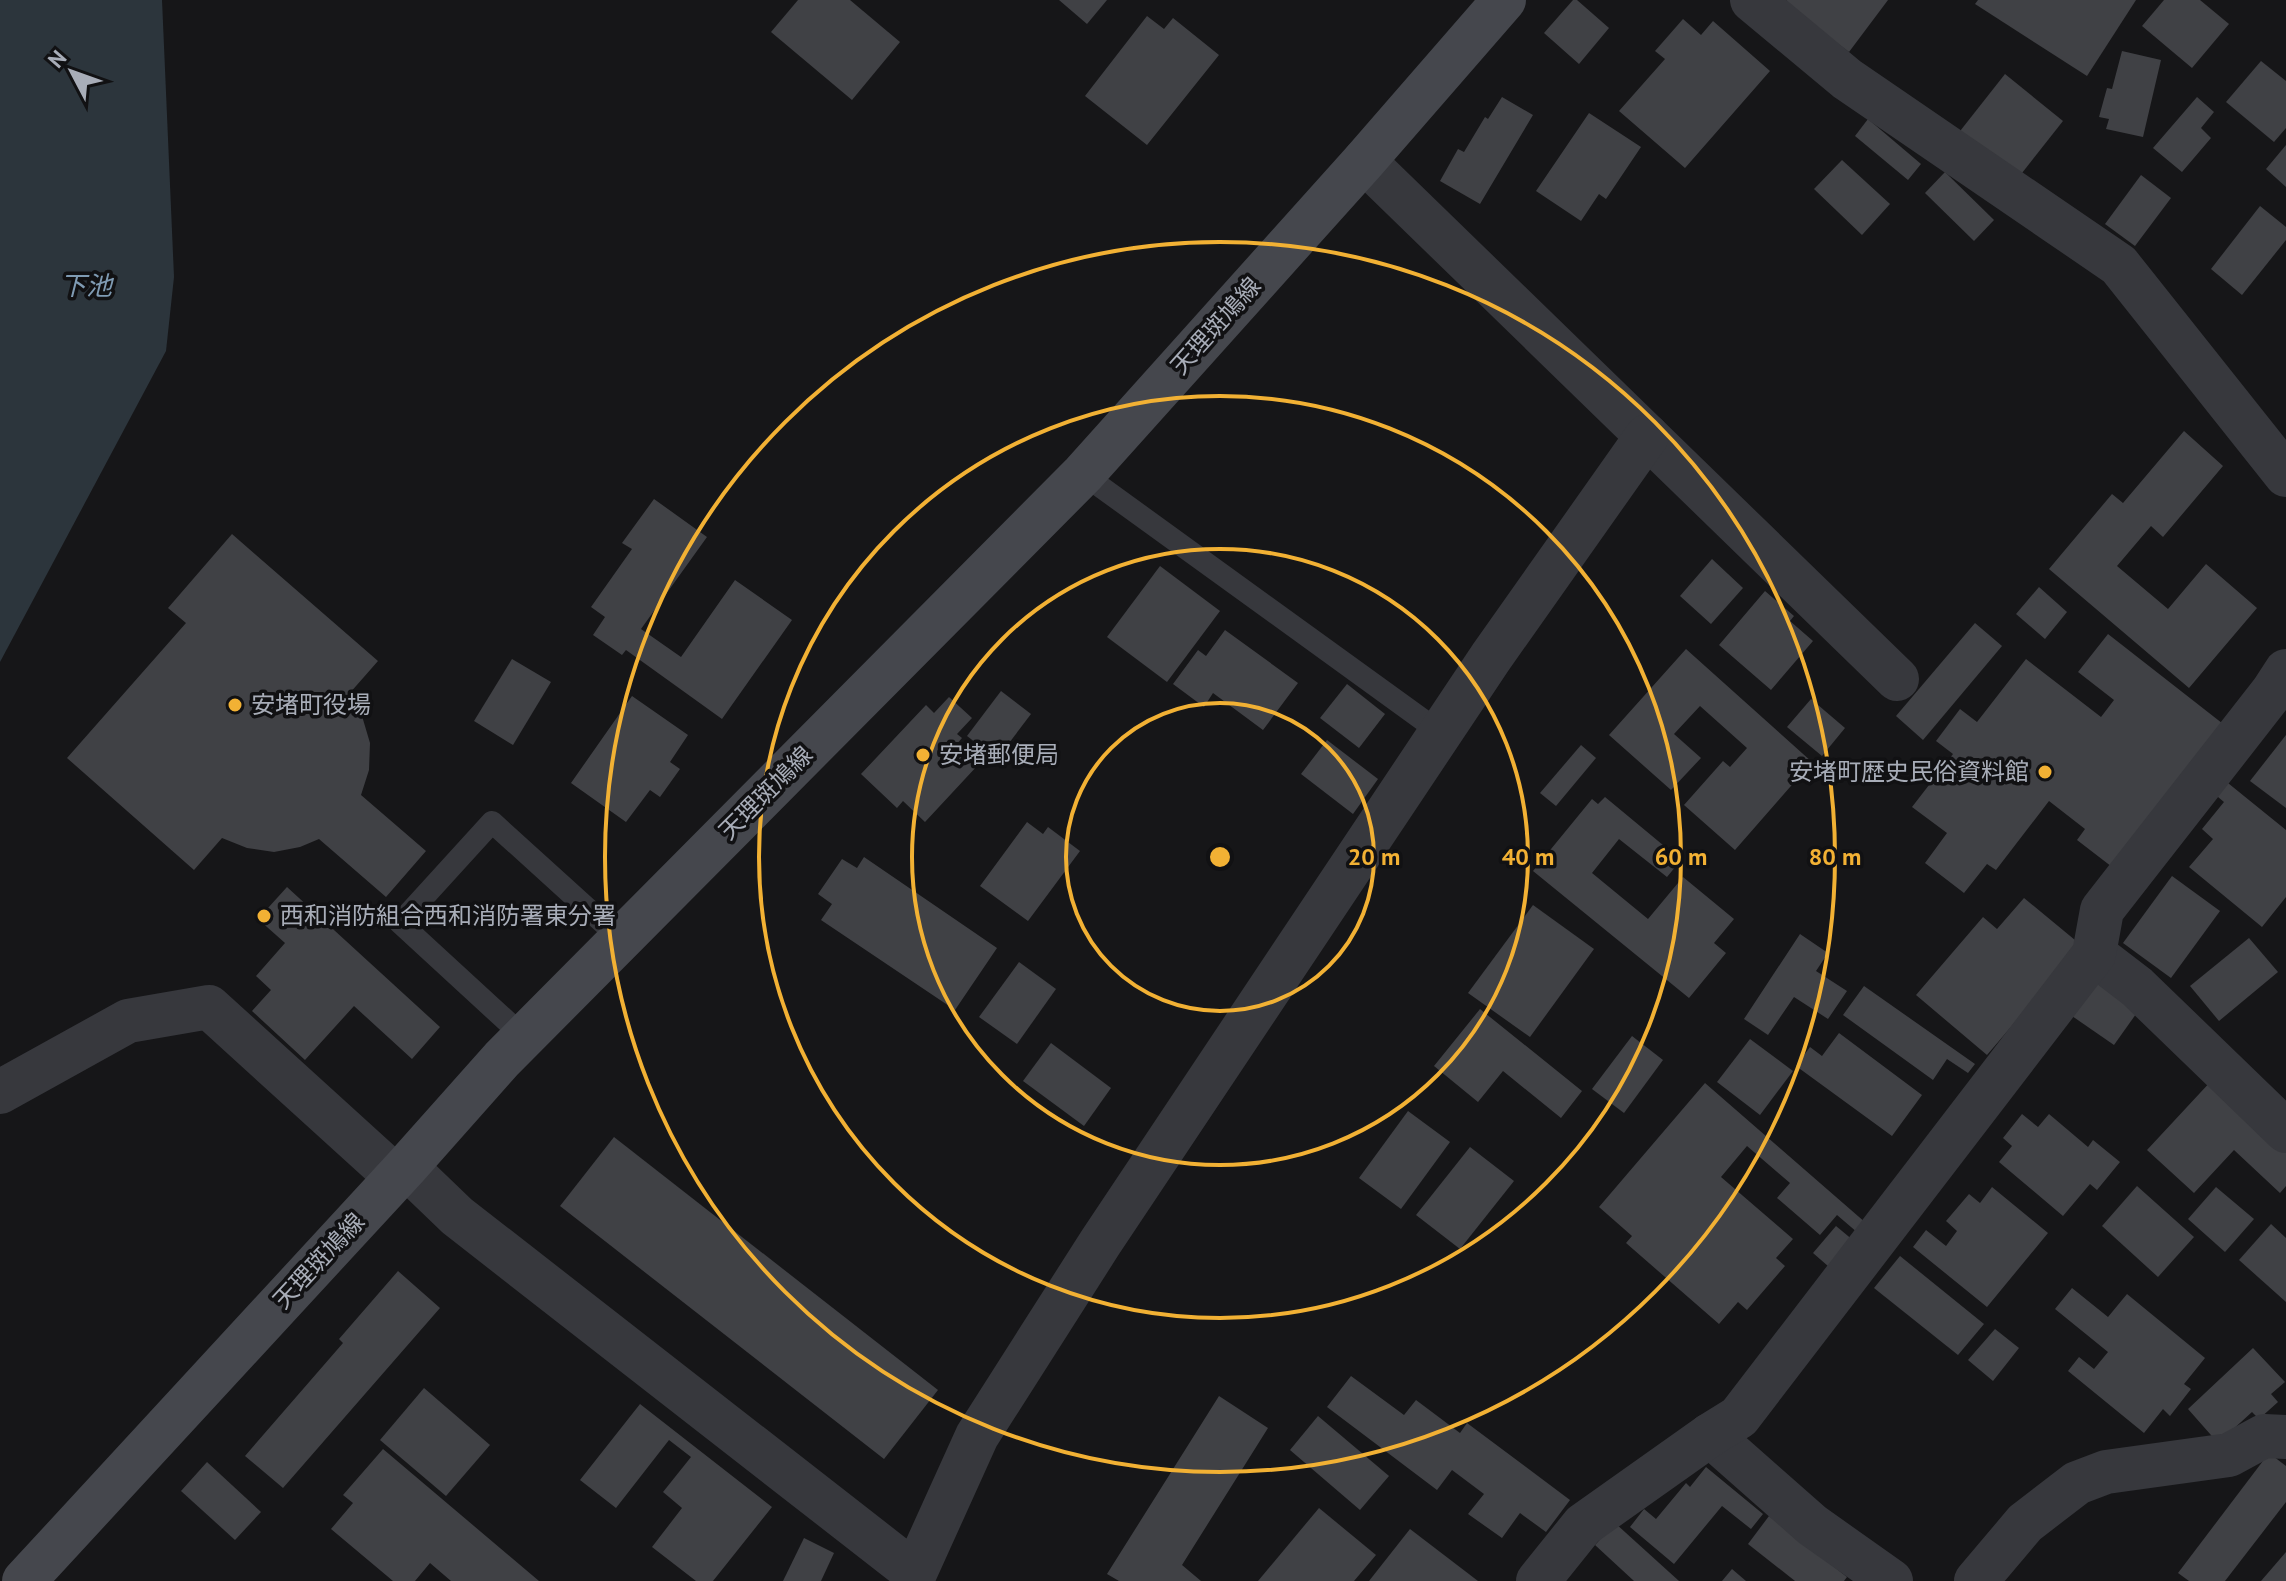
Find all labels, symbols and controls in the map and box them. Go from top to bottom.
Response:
north arrow [32,32,112,112]
text: N [42,44,72,74]
water label: 下池 [60,269,115,302]
street label: 天理斑鳩線 [1164,271,1267,381]
place label: 安堵町役場 [251,689,371,720]
marker: 安堵町役場 [226,696,244,714]
street label: 天理斑鳩線 [712,739,819,846]
place label: 安堵郵便局 [939,739,1059,770]
marker: 安堵郵便局 [914,746,932,764]
place label: 安堵町歴史民俗資料館 [1789,756,2029,787]
marker: 安堵町歴史民俗資料館 [2036,763,2054,781]
text: 20 m [1348,841,1400,872]
text: 40 m [1502,841,1554,872]
text: 60 m [1655,841,1707,872]
text: 80 m [1809,841,1861,872]
centre of rings [1206,843,1234,871]
place label: 西和消防組合西和消防署東分署 [280,900,616,931]
marker: 西和消防組合西和消防署東分署 [255,907,273,925]
street label: 天理斑鳩線 [266,1206,371,1315]

